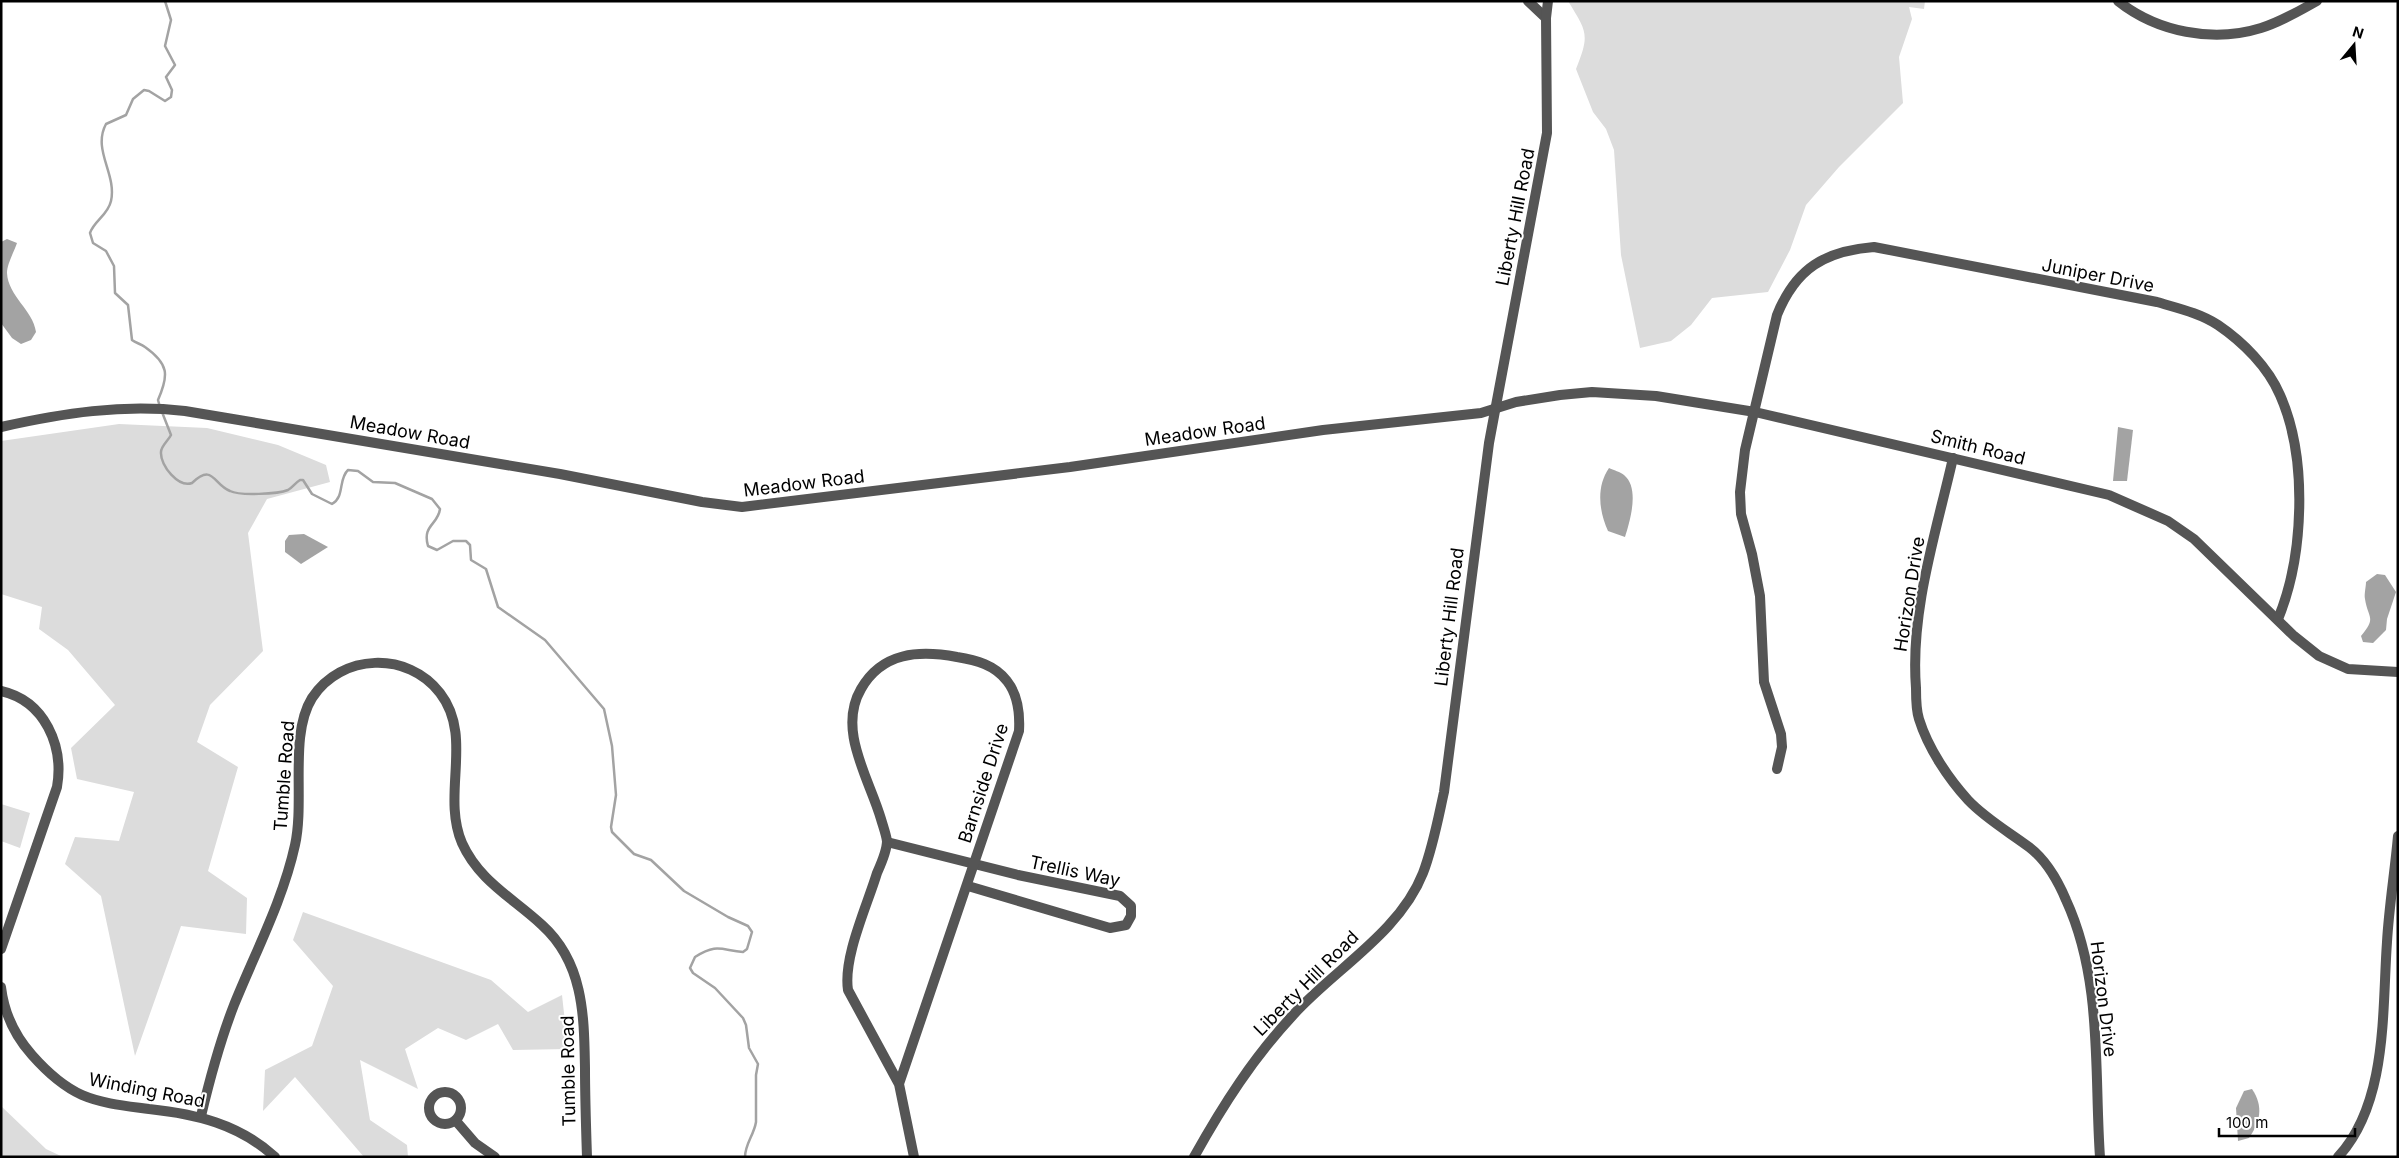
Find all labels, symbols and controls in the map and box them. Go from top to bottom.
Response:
north arrow [2329,20,2379,70]
text: N [2350,22,2366,42]
street label: Liberty Hill Road [1491,147,1539,287]
street label: Juniper Drive [2040,254,2156,296]
street label: Meadow Road [348,411,472,453]
street label: Meadow Road [1143,412,1267,450]
street label: Smith Road [1929,425,2027,469]
street label: Meadow Road [742,465,866,501]
street label: Horizon Drive [1890,535,1928,653]
street label: Liberty Hill Road [1430,547,1468,687]
street label: Tumble Road [270,720,298,832]
street label: Barnside Drive [954,720,1012,846]
street label: Trellis Way [1028,851,1122,891]
street label: Liberty Hill Road [1249,926,1363,1040]
street label: Horizon Drive [2086,940,2122,1058]
street label: Tumble Road [557,1015,579,1127]
street label: Winding Road [87,1068,207,1112]
scale bar [2219,1106,2355,1138]
text: 100 m [2226,1113,2268,1132]

